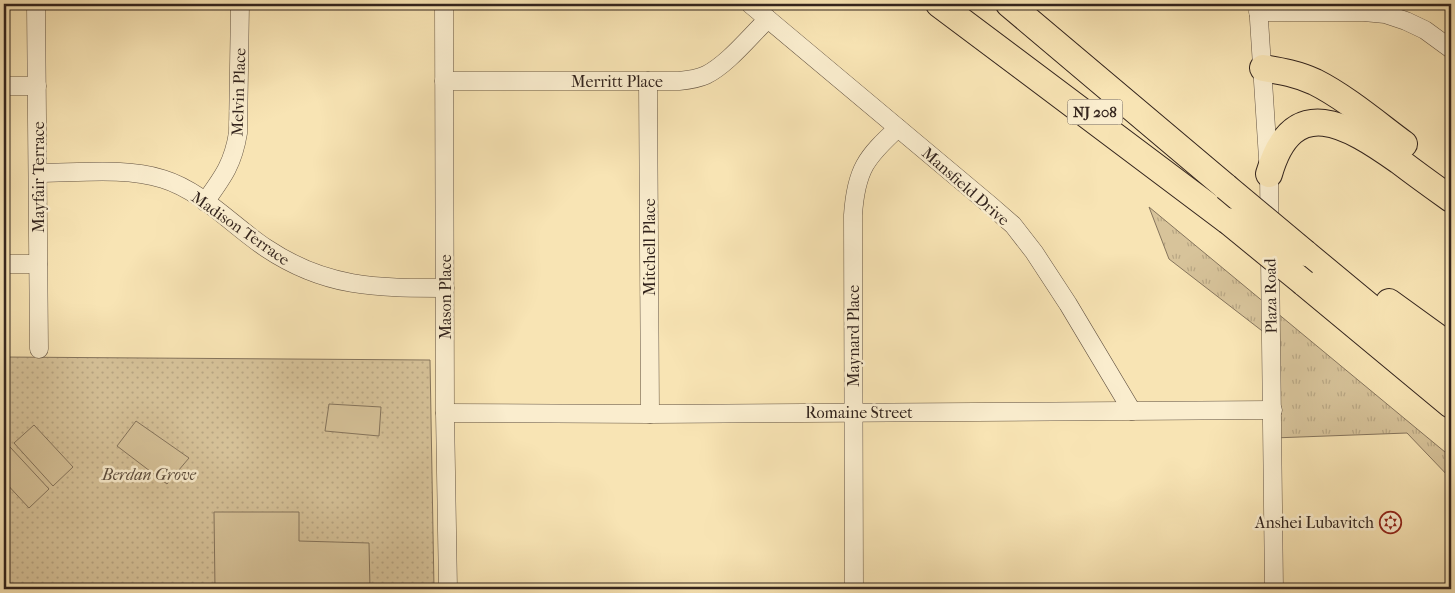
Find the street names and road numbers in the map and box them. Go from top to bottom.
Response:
street label: Melvin Place [227,47,250,137]
street label: Merritt Place [571,72,663,91]
road number: NJ 208 [1068,100,1122,124]
street label: Mayfair Terrace [29,121,48,233]
street label: Mansfield Drive [918,143,1013,230]
street label: Madison Terrace [188,188,294,269]
street label: Mitchell Place [640,198,659,296]
street label: Mason Place [436,254,455,340]
street label: Plaza Road [1260,258,1281,334]
street label: Maynard Place [844,285,863,387]
street label: Romaine Street [805,403,913,422]

